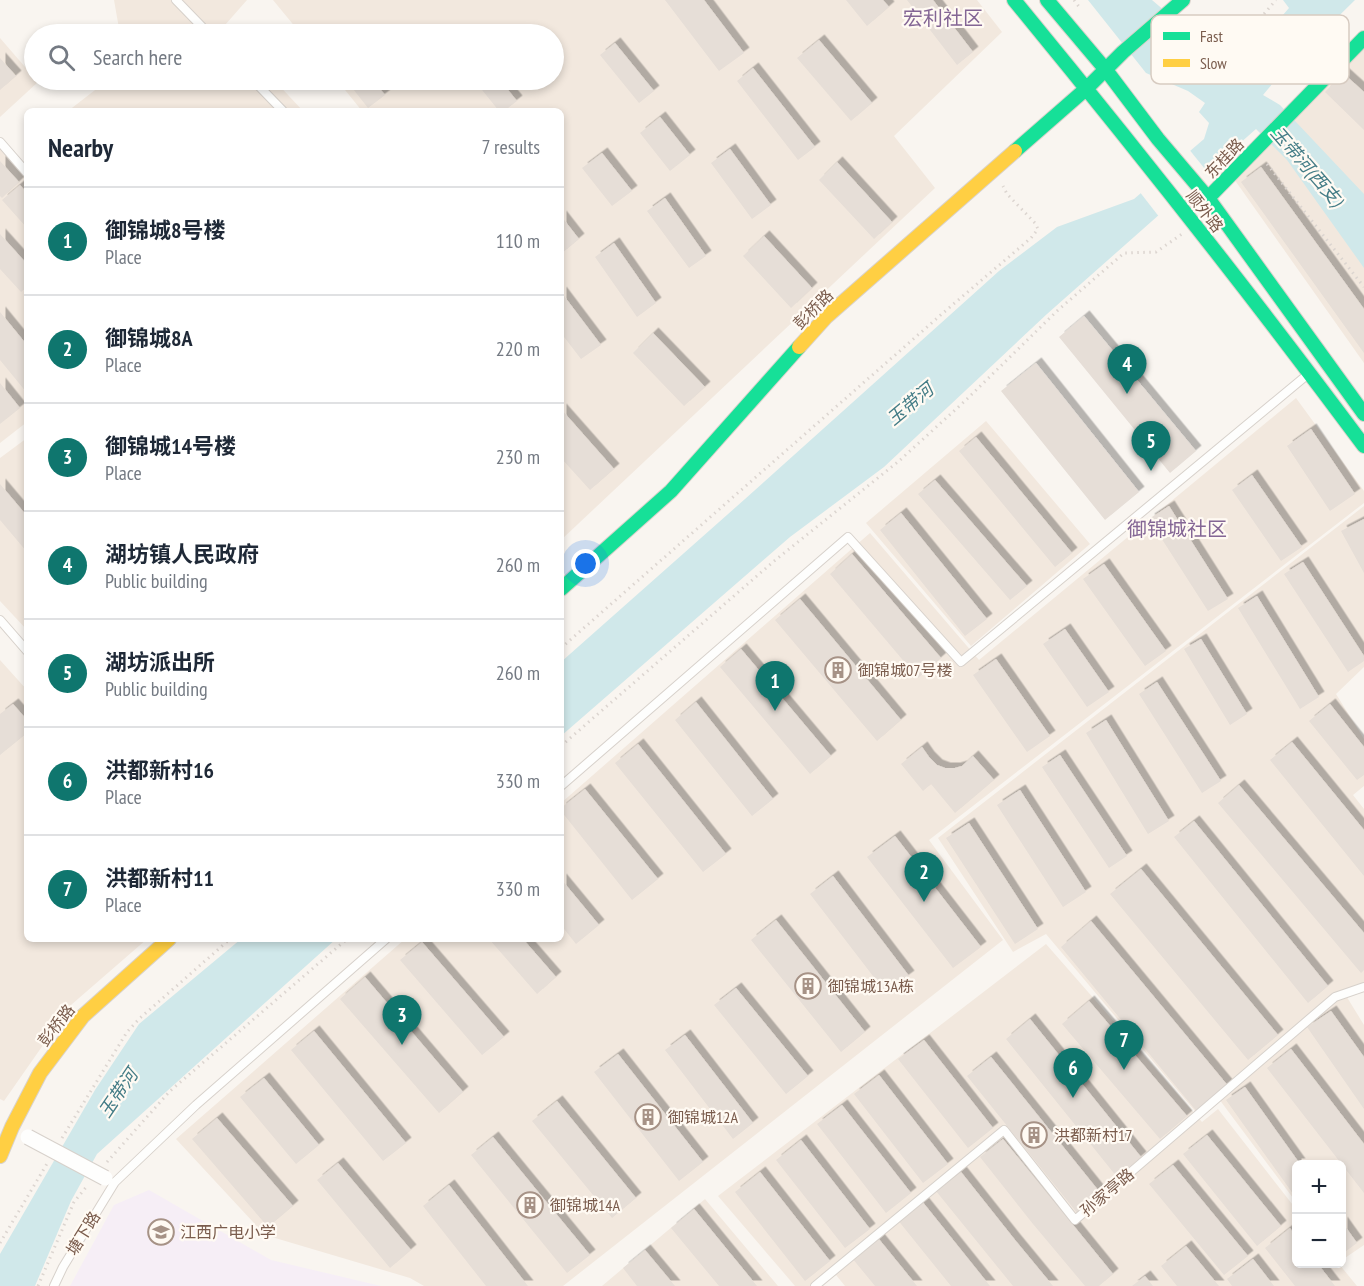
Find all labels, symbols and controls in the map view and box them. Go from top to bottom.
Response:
district label: 宏利社区 [903,5,983,31]
legend [1151,15,1349,84]
search box [24,24,564,90]
text: Fast [1200,26,1223,46]
icon: search [45,41,78,74]
text: Search here [93,43,182,71]
text: Slow [1200,53,1227,73]
water label: 玉带河(西支) [1266,121,1349,212]
text: Nearby [48,131,113,164]
text: 7 results [482,134,540,160]
street label: 东桂路 [1200,134,1248,182]
street label: 顺外路 [1182,186,1228,236]
text: 御锦城8号楼 [105,216,226,244]
text: 1 [63,228,72,254]
text: 110 m [496,228,540,254]
text: Place [105,244,142,270]
street label: 彭桥路 [789,285,837,333]
text: 御锦城8A [105,324,193,352]
text: 2 [63,336,72,362]
text: 220 m [496,336,540,362]
pin: 4 [1108,344,1146,394]
text: Place [105,352,142,378]
water label: 玉带河 [882,376,940,430]
pin: 5 [1132,422,1170,471]
text: 御锦城14号楼 [105,432,236,460]
text: 3 [63,444,72,470]
text: 230 m [496,444,540,470]
text: Place [105,460,142,486]
district label: 御锦城社区 [1127,516,1227,542]
text: 湖坊镇人民政府 [105,540,259,568]
your location [571,549,600,578]
text: 4 [63,552,72,578]
text: 260 m [496,552,540,578]
text: Public building [105,568,208,594]
text: 湖坊派出所 [105,648,215,676]
building icon: 御锦城07号楼 [823,655,853,685]
text: 5 [63,660,72,686]
text: 260 m [496,660,540,686]
place label: 御锦城07号楼 [858,660,952,680]
pin: 1 [756,662,794,711]
text: Public building [105,676,208,702]
text: 洪都新村16 [105,756,214,784]
text: 6 [63,768,72,794]
text: 330 m [496,768,540,794]
text: Place [105,784,142,810]
pin: 2 [904,852,944,902]
text: 洪都新村11 [105,864,214,892]
text: 7 [63,876,72,902]
text: 330 m [496,876,540,902]
text: Place [105,892,142,918]
building icon: 御锦城13A栋 [793,971,823,1001]
place label: 御锦城13A栋 [828,976,914,996]
pin: 3 [382,996,422,1045]
street label: 彭桥路 [33,1000,79,1050]
pin: 7 [1104,1020,1144,1070]
pin: 6 [1054,1048,1092,1098]
water label: 玉带河 [93,1062,144,1122]
building icon: 御锦城12A [633,1102,663,1132]
place label: 御锦城12A [668,1107,738,1127]
building icon: 洪都新村17 [1019,1120,1049,1150]
place label: 洪都新村17 [1054,1125,1132,1145]
map controls [1292,1160,1346,1268]
button: + [1292,1160,1346,1214]
street label: 孙家亭路 [1076,1164,1138,1220]
building icon: 御锦城14A [515,1190,545,1220]
place label: 御锦城14A [550,1195,620,1215]
street label: 塘下路 [62,1207,104,1259]
button: − [1292,1214,1346,1268]
school or university icon: 江西广电小学 [146,1217,176,1247]
place label: 江西广电小学 [180,1222,276,1242]

